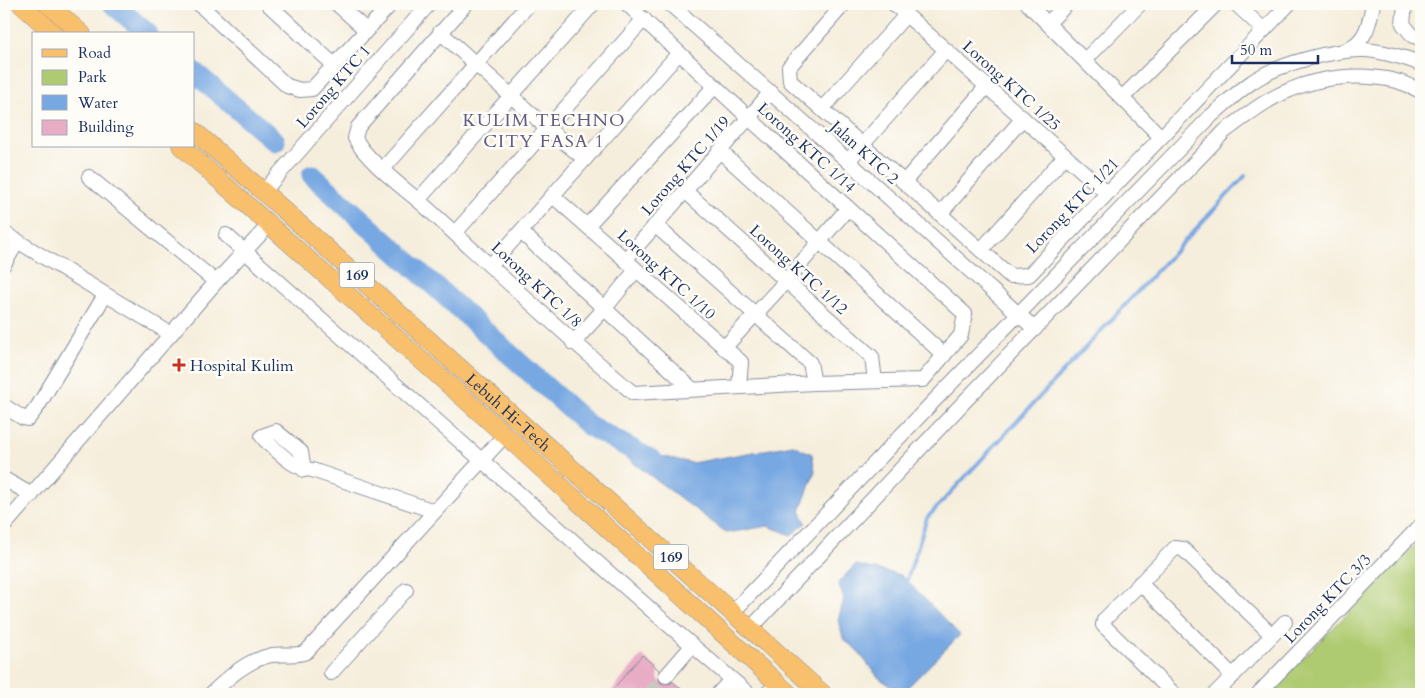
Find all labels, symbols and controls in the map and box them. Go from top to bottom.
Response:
legend [32,32,195,148]
scale bar [1232,32,1319,64]
street label: Lorong KTC 1/25 [957,36,1065,136]
street label: Lorong KTC 1 [291,40,376,133]
text: 50 m [1240,40,1272,60]
text: Road [78,43,111,63]
text: Park [78,67,107,87]
text: Water [77,93,119,113]
street label: Lorong KTC 1/14 [752,98,860,198]
district label: KULIM TECHNO CITY FASA 1 [463,108,625,154]
street label: Lorong KTC 1/19 [636,111,735,220]
street label: Jalan KTC 2 [824,115,903,189]
text: Building [78,117,134,137]
street label: Lorong KTC 1/21 [1021,153,1124,258]
street label: Lorong KTC 1/12 [744,220,852,320]
street label: Lorong KTC 1/10 [612,225,720,325]
street label: Lorong KTC 1/8 [486,237,587,333]
road number: 169 [340,262,374,288]
place label: Hospital Kulim [190,355,294,377]
marker: Hospital Kulim [172,358,186,372]
street label: Lebuh Hi-Tech [461,369,556,457]
road number: 169 [654,544,688,570]
street label: Lorong KTC 3/3 [1279,549,1376,648]

